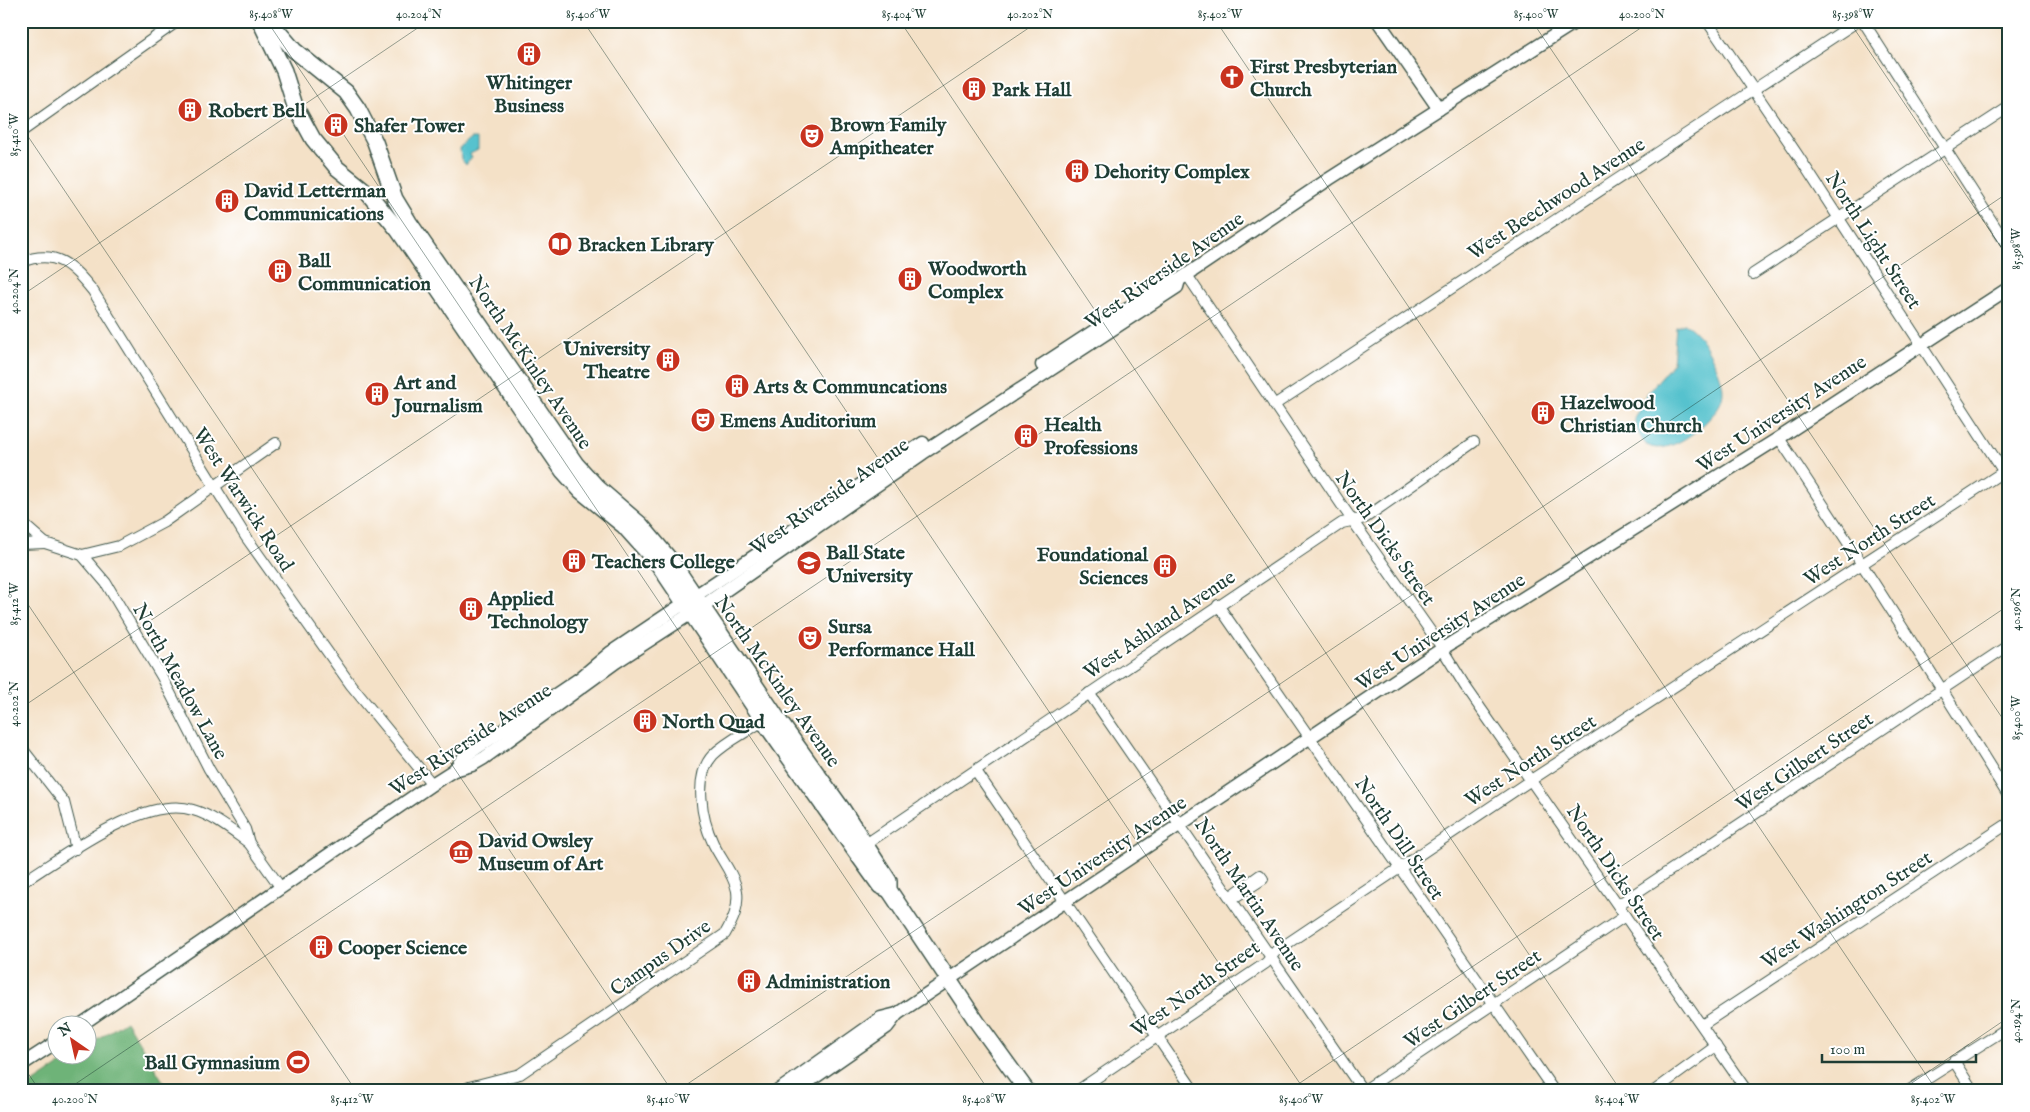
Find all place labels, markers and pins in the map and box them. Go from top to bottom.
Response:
building icon: Whitinger Business [516,41,542,67]
place label: First Presbyterian Church [1250,55,1397,103]
church icon: First Presbyterian Church [1219,64,1245,90]
place label: Whitinger Business [485,71,573,119]
building icon: Park Hall [961,76,987,102]
place label: Park Hall [992,78,1072,103]
building icon: Robert Bell [177,97,203,123]
place label: Robert Bell [208,99,306,124]
building icon: Shafer Tower [323,112,349,138]
place label: Brown Family Ampitheater [829,113,947,161]
place label: Shafer Tower [354,114,465,139]
theatre icon: Brown Family Ampitheater [799,123,825,149]
building icon: Dehority Complex [1064,158,1090,184]
place label: Dehority Complex [1094,160,1250,185]
place label: David Letterman Communications [244,179,387,227]
building icon: David Letterman Communications [214,188,240,214]
library icon: Bracken Library [547,231,573,257]
place label: Bracken Library [578,233,715,258]
place label: Ball Communication [298,249,431,297]
place label: Woodworth Complex [927,257,1027,305]
building icon: Ball Communication [267,258,293,284]
building icon: Woodworth Complex [897,266,923,292]
place label: University Theatre [562,337,651,385]
building icon: University Theatre [655,347,681,373]
place label: Art and Journalism [391,371,483,419]
building icon: Arts & Communcations [724,373,750,399]
place label: Arts & Communcations [753,375,947,400]
building icon: Art and Journalism [364,381,390,407]
place label: Hazelwood Christian Church [1560,391,1703,439]
building icon: Hazelwood Christian Church [1530,400,1556,426]
theatre icon: Emens Auditorium [690,407,716,433]
place label: Emens Auditorium [720,409,877,434]
place label: Health Professions [1044,413,1138,461]
building icon: Health Professions [1013,423,1039,449]
place label: Ball State University [825,541,914,589]
place label: Foundational Sciences [1037,543,1149,591]
building icon: Teachers College [561,548,587,574]
place label: Teachers College [591,550,736,575]
school or university icon: Ball State University [796,550,822,576]
building icon: Foundational Sciences [1152,553,1178,579]
place label: Applied Technology [487,587,589,635]
building icon: Applied Technology [458,596,484,622]
place label: Sursa Performance Hall [828,615,975,663]
theatre icon: Sursa Performance Hall [797,625,823,651]
building icon: North Quad [632,708,658,734]
place label: North Quad [661,710,766,735]
place label: David Owsley Museum of Art [478,829,604,877]
museum icon: David Owsley Museum of Art [448,839,474,865]
building icon: Cooper Science [308,934,334,960]
place label: Cooper Science [338,936,468,961]
building icon: Administration [736,968,762,994]
place label: Administration [765,970,891,995]
sports icon: Ball Gymnasium [285,1049,311,1075]
place label: Ball Gymnasium [144,1051,281,1076]

